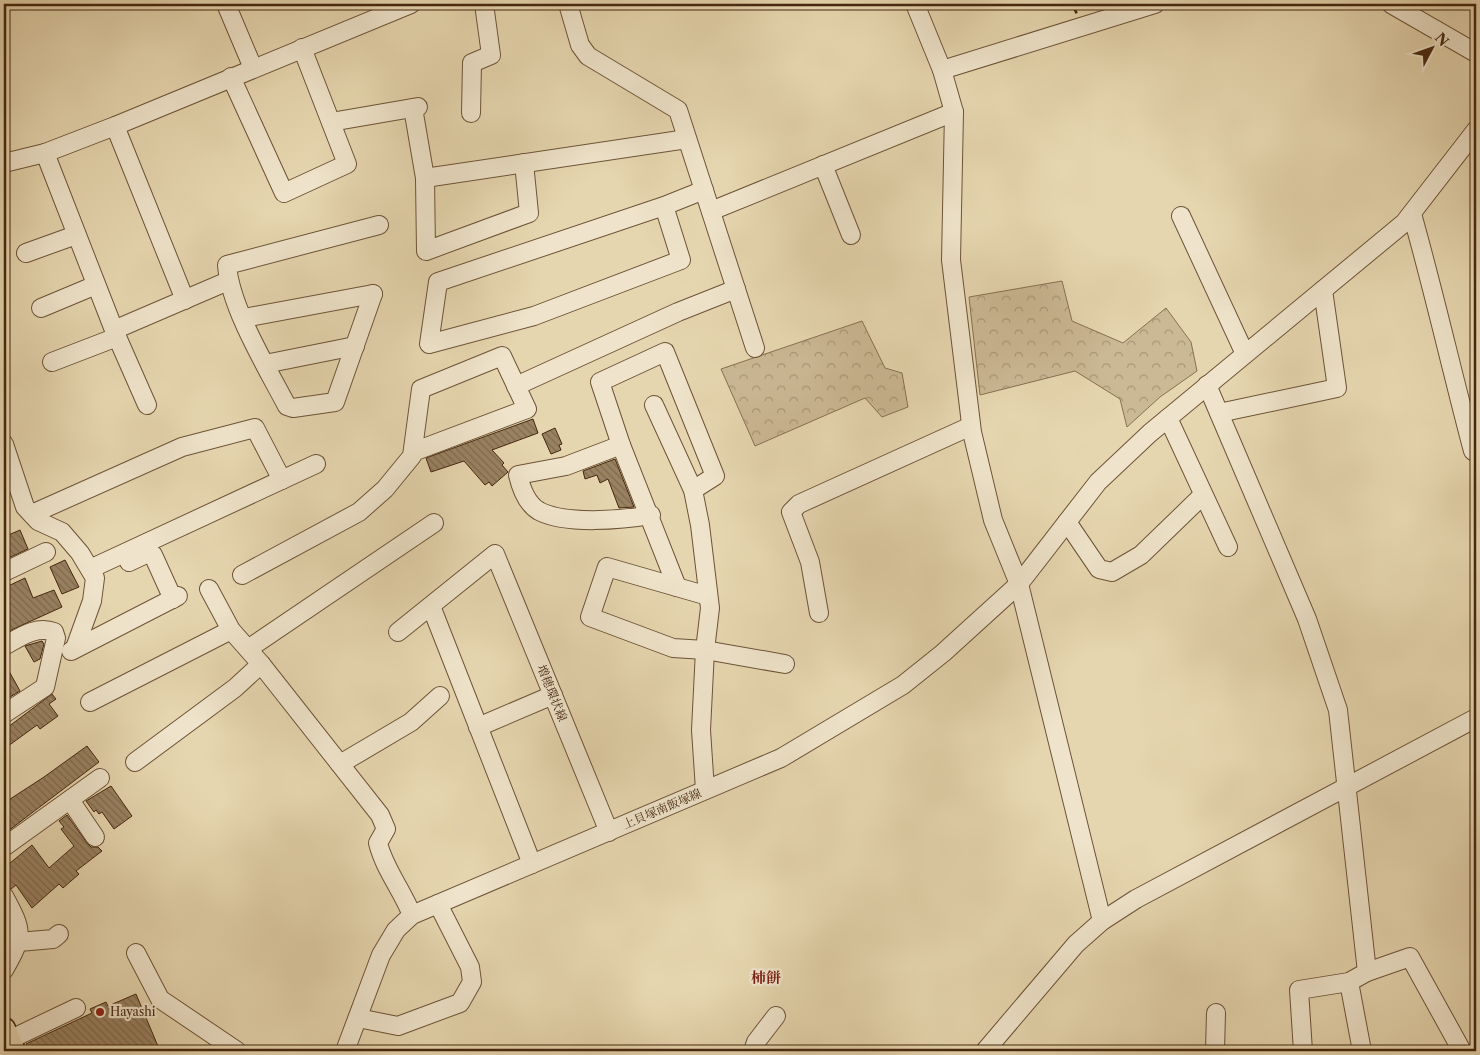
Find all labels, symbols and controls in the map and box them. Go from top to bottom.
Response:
north arrow [1408,22,1458,72]
text: N [1431,29,1453,50]
street label: 増穂環状線 [534,662,571,723]
street label: 上貝塚南飯塚線 [620,785,703,832]
district label: 柿餅 [751,968,781,987]
place label: Hayashi [110,1004,156,1019]
marker: Hayashi [94,1006,106,1018]

